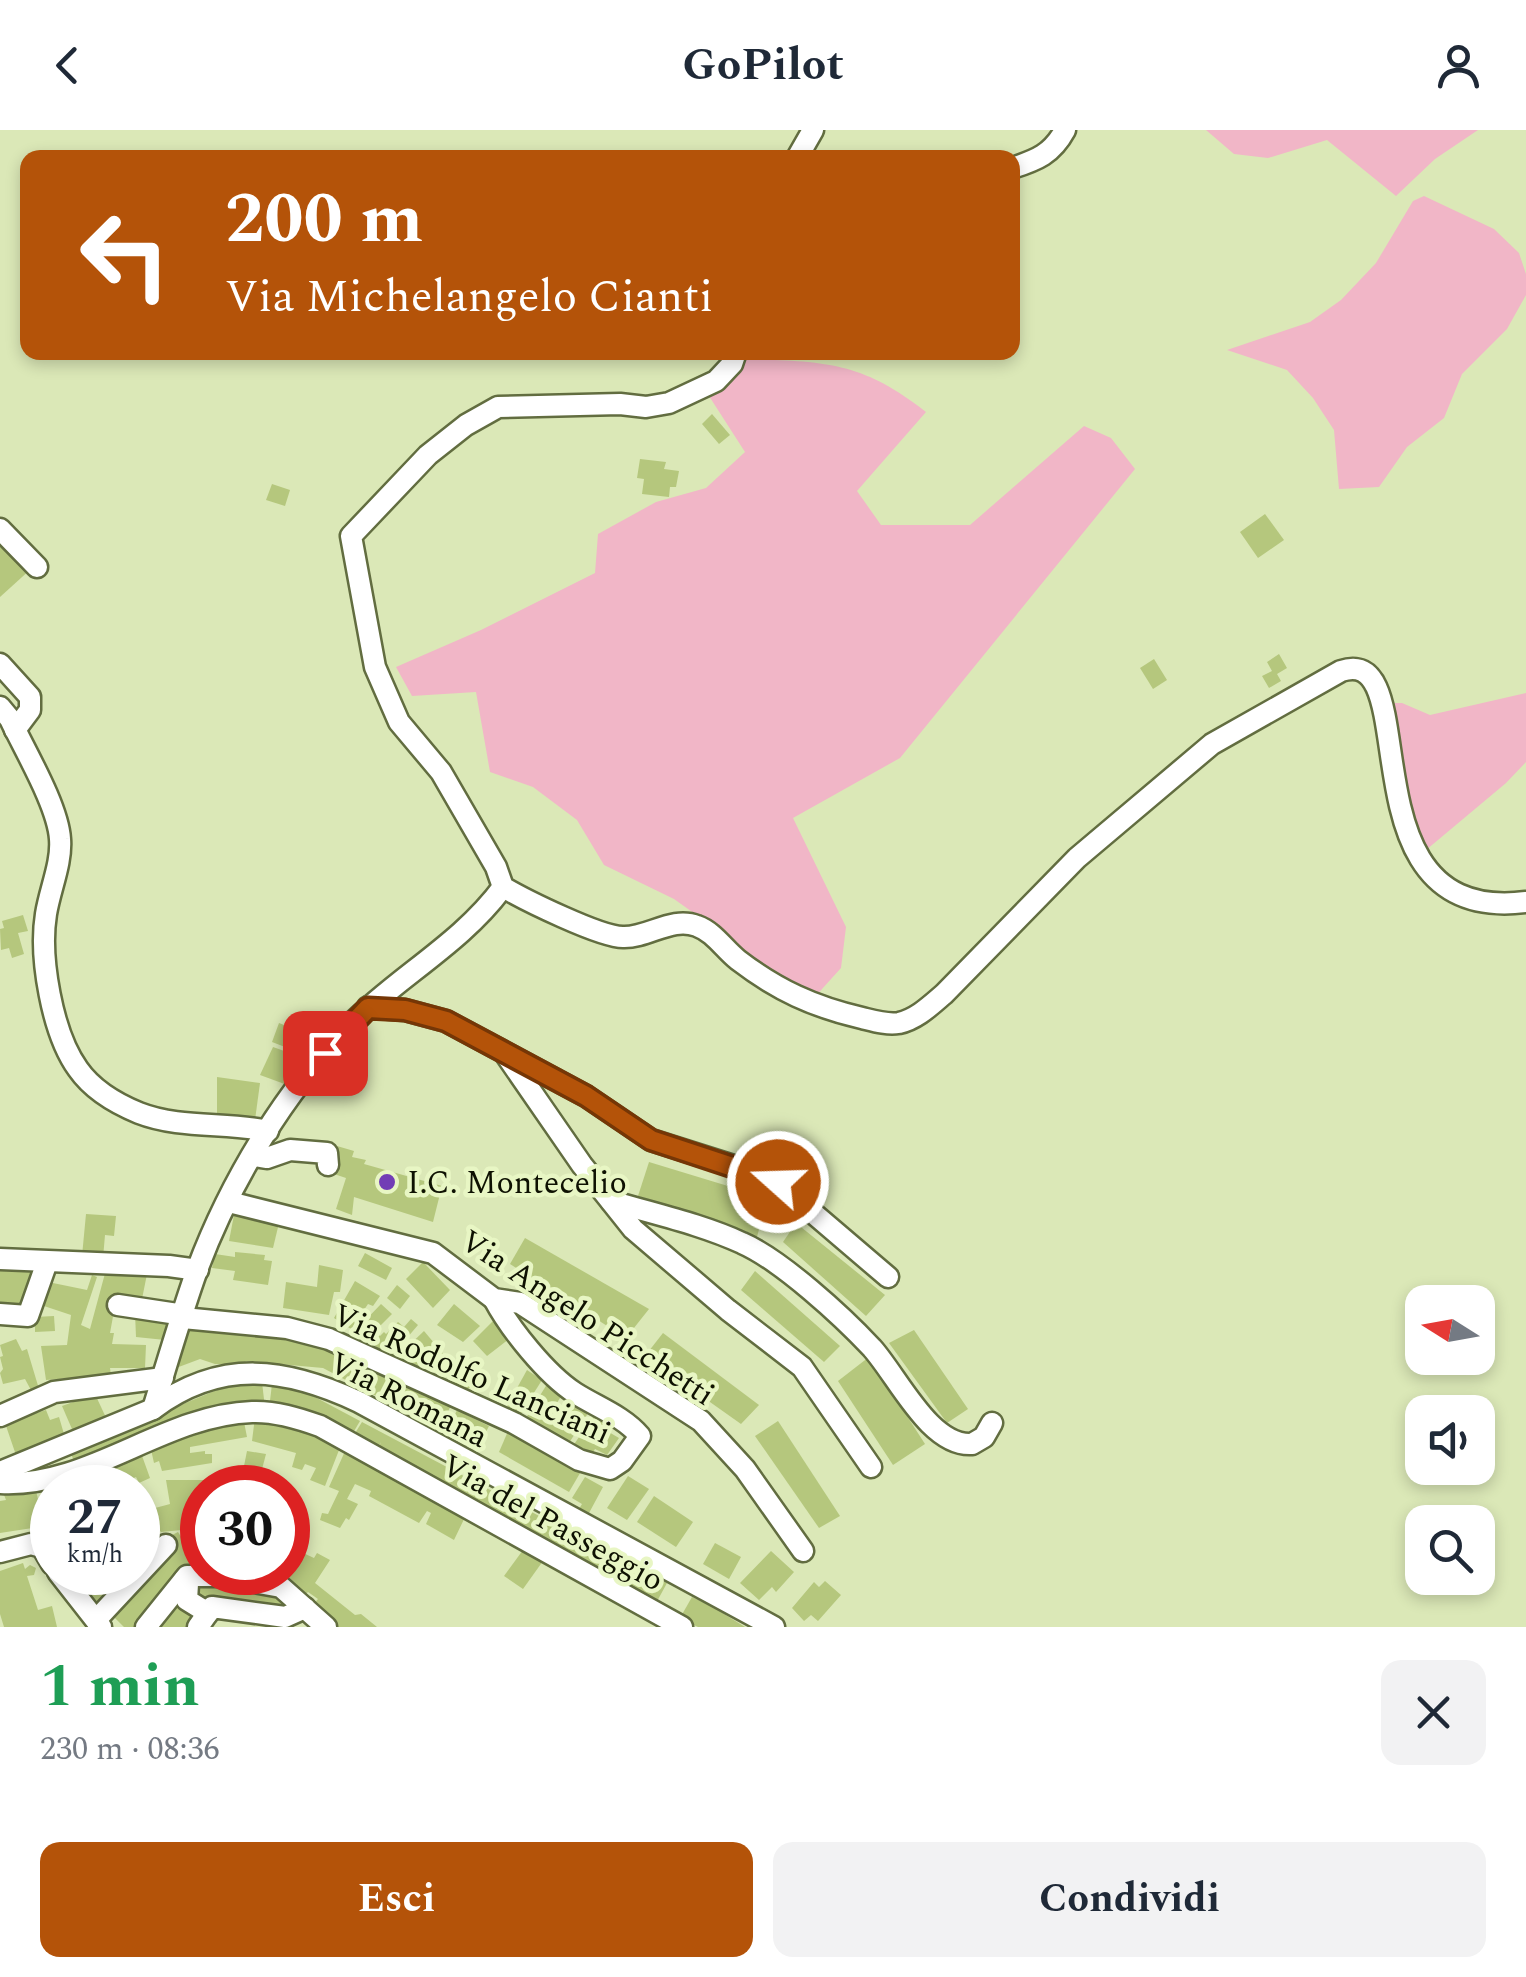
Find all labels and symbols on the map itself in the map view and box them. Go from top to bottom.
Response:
pin [283,1011,368,1096]
position arrow [726,1130,830,1234]
place label: I.C. Montecelio [407,1159,627,1208]
marker: I.C. Montecelio [376,1171,398,1193]
street label: Via Angelo Picchetti [450,1217,724,1419]
north arrow [1405,1285,1495,1375]
street label: Via Rodolfo Lanciani [324,1291,619,1458]
street label: Via Romana [320,1339,497,1462]
street label: Via del Passeggio [432,1442,673,1605]
speed limit sign: 30 [180,1465,310,1595]

